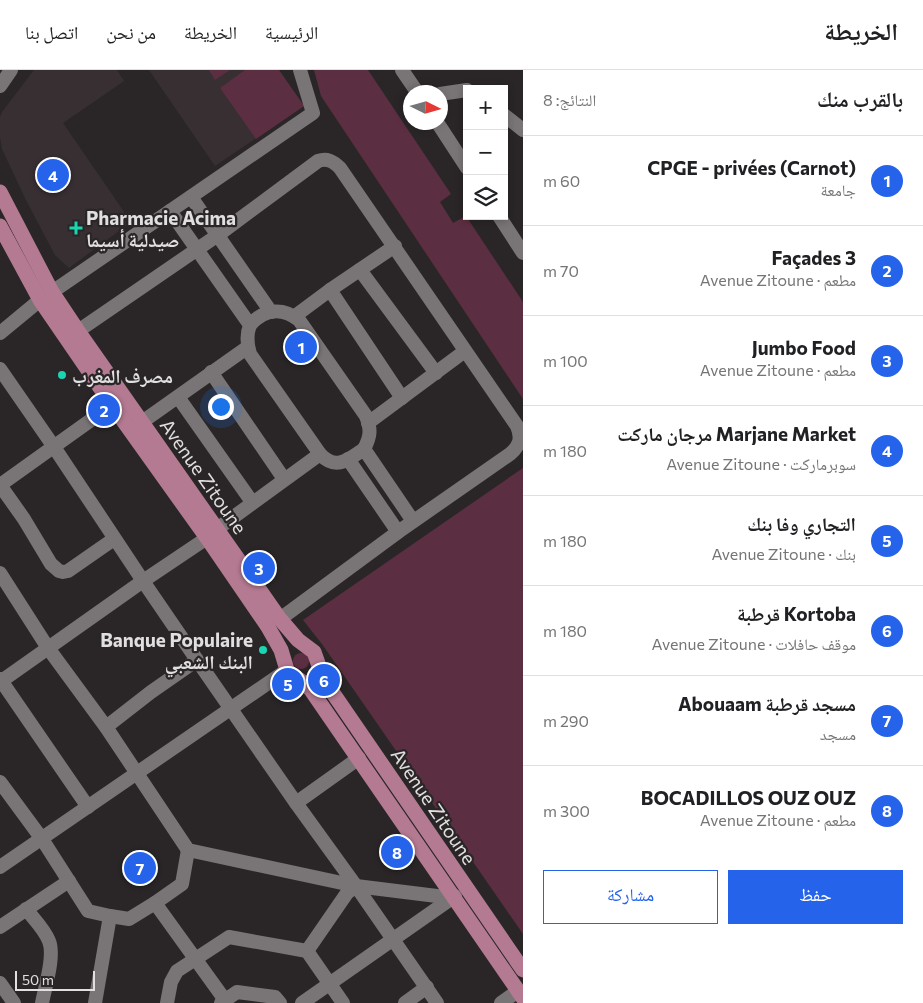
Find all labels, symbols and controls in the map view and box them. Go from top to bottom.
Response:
text: الخريطة [824,16,898,45]
text: اتصل بنا [25,21,78,43]
text: من نحن [106,21,156,43]
text: الخريطة [184,21,237,43]
text: الرئيسية [265,21,318,43]
north arrow [403,85,448,130]
map controls [463,85,508,220]
button: + [463,85,508,130]
text: بالقرب منك [817,86,903,111]
text: النتائج: 8 [543,90,596,109]
button: − [463,130,508,175]
pin: 4 [37,156,69,194]
text: CPGE - privées (Carnot) [647,156,856,179]
text: 60 m [543,171,580,190]
text: 1 [883,171,891,190]
button: layers [463,175,508,220]
text: جامعة [821,180,856,199]
place label: Pharmacie Acima صيدلية أسيما [86,206,236,251]
marker: Pharmacie Acima صيدلية أسيما [70,222,82,234]
text: 3 Façades [771,246,856,269]
text: 70 m [543,261,579,280]
text: 2 [882,261,892,280]
text: مطعم · Avenue Zitoune [700,270,856,289]
pin: 1 [285,328,317,366]
text: Jumbo Food [752,336,856,359]
text: 100 m [543,351,588,370]
text: 3 [882,351,892,370]
text: مطعم · Avenue Zitoune [700,360,856,379]
place label: مصرف المغرب [72,364,173,387]
marker: مصرف المغرب [56,369,68,381]
pin: 2 [88,391,120,429]
your location [208,394,234,420]
street label: Avenue Zitoune [156,414,252,538]
text: Marjane Market مرجان ماركت [617,422,856,445]
text: 180 m [543,441,587,460]
text: 4 [882,441,892,460]
text: سوبرماركت · Avenue Zitoune [666,454,856,473]
text: التجاري وفا بنك [747,512,856,535]
text: 180 m [543,531,587,550]
text: 5 [882,531,892,550]
text: بنك · Avenue Zitoune [711,544,856,563]
pin: 3 [243,549,275,587]
text: Kortoba قرطبة [737,602,856,625]
text: 180 m [543,621,587,640]
text: 6 [882,621,892,640]
place label: Banque Populaire البنك الشعبي [100,628,253,677]
text: موقف حافلات · Avenue Zitoune [652,634,856,653]
marker: Banque Populaire البنك الشعبي [257,644,269,656]
pin: 6 [308,661,340,699]
pin: 5 [272,665,304,703]
text: مسجد قرطبة Abouaam [678,692,856,715]
text: 290 m [543,711,589,730]
text: 7 [883,711,891,730]
text: مسجد [820,724,856,743]
street label: Avenue Zitoune [387,744,481,868]
text: BOCADILLOS OUZ OUZ [641,786,856,809]
text: 300 m [543,801,590,820]
text: 8 [882,801,892,820]
text: مطعم · Avenue Zitoune [700,810,856,829]
pin: 8 [381,833,413,871]
pin: 7 [124,849,156,887]
button: مشاركة [543,870,718,924]
button: حفظ [728,870,903,924]
scale bar [15,968,95,991]
text: 50 m [22,971,54,988]

